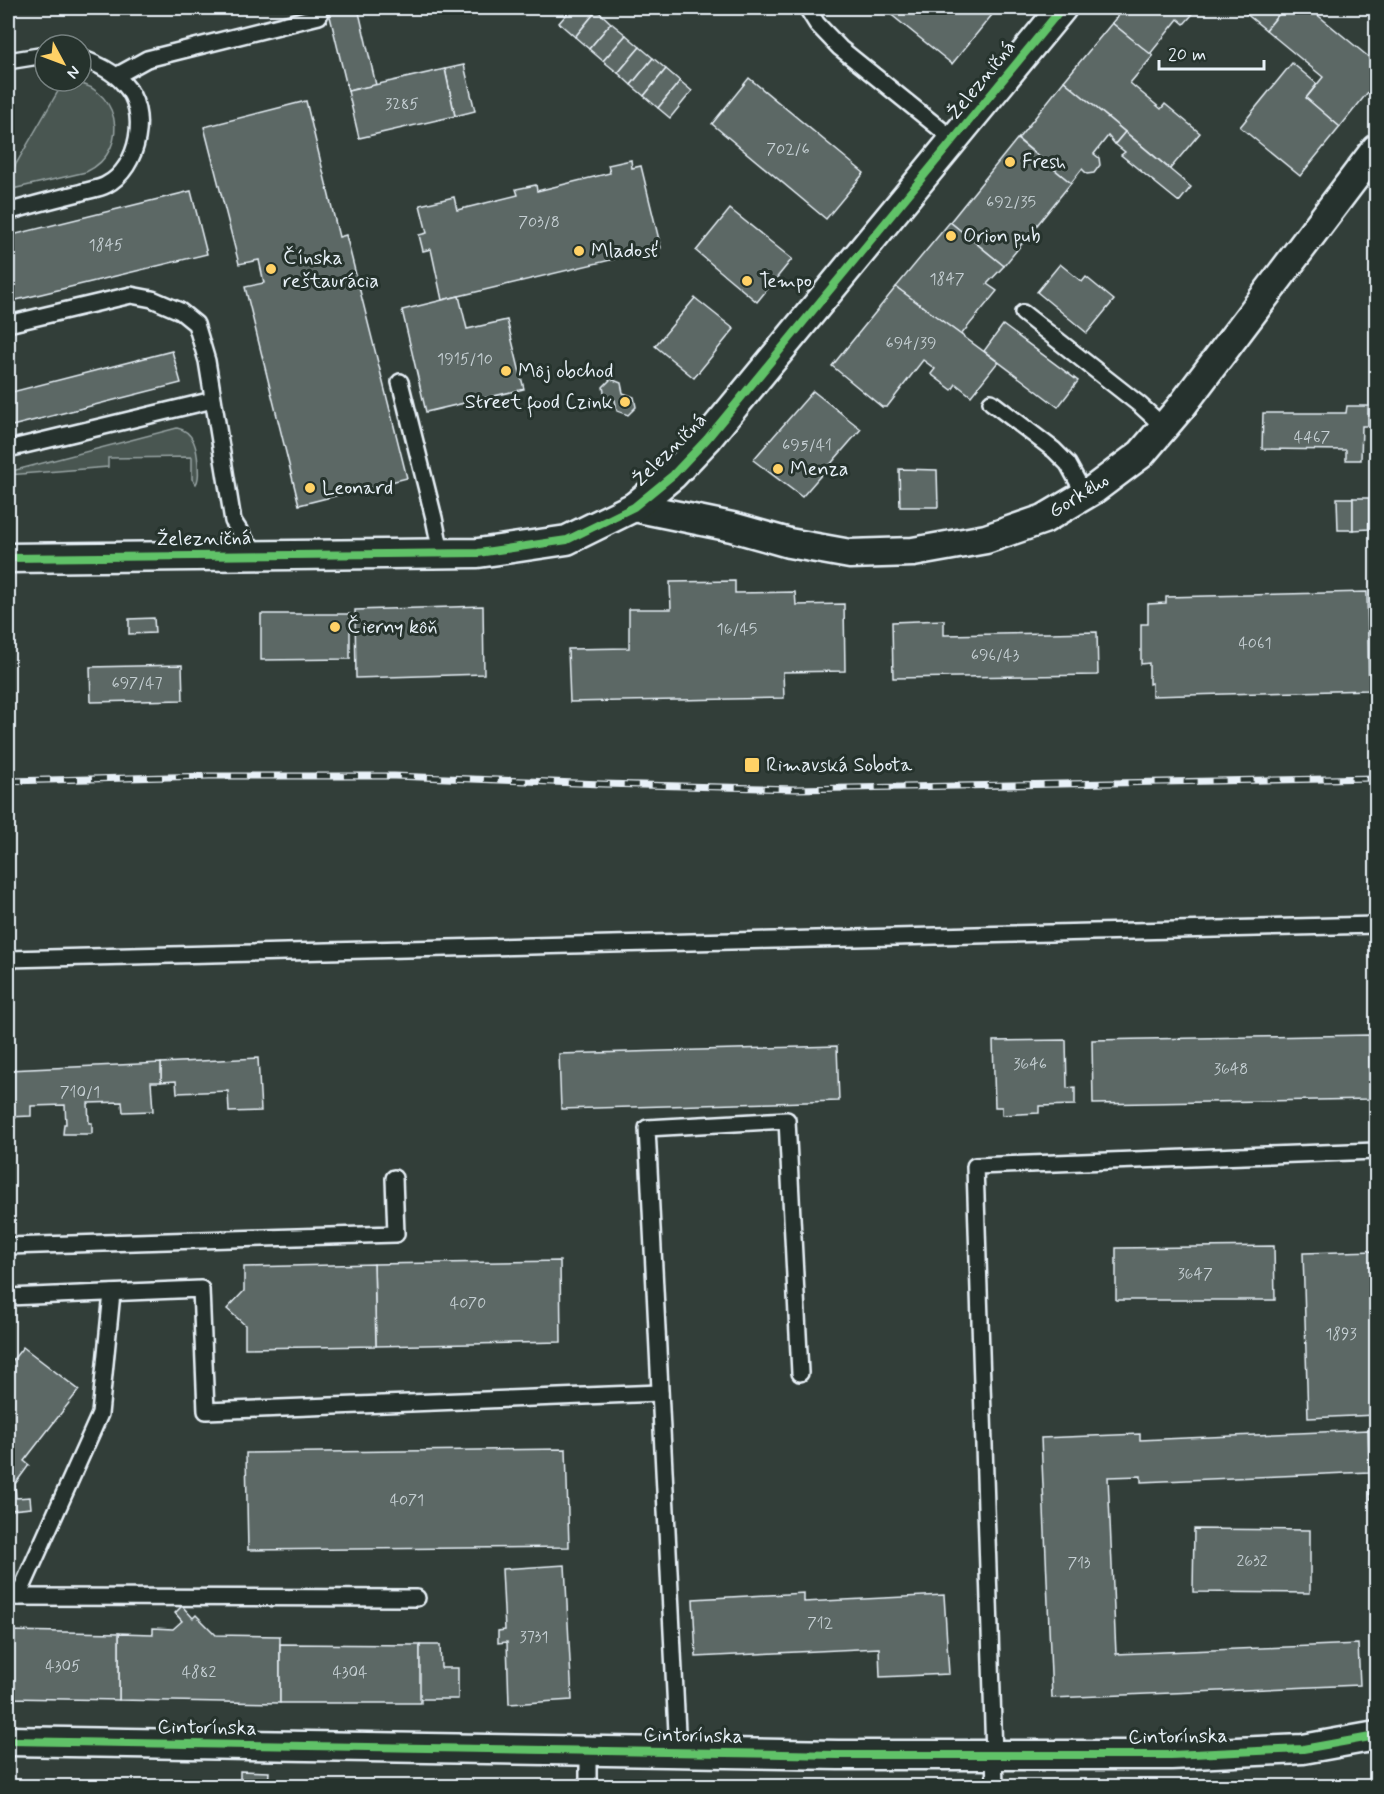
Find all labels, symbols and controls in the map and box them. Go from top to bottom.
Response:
north arrow [33,33,93,93]
scale bar [1159,33,1264,71]
street label: Železničná [942,35,1022,125]
text: 20 m [1168,43,1206,67]
text: N [62,61,85,83]
house number: 3285 [385,94,419,115]
house number: 702/6 [766,139,810,160]
place label: Fresh [1022,149,1066,176]
marker: Fresh [1003,155,1017,169]
house number: 692/35 [986,192,1036,213]
house number: 703/8 [518,212,560,233]
place label: Orion pub [963,223,1041,250]
marker: Orion pub [944,229,958,243]
house number: 1845 [89,235,123,256]
place label: Mladosť [591,238,658,265]
marker: Mladosť [572,244,586,258]
place label: Čínska reštaurácia [283,245,379,295]
marker: Čínska reštaurácia [264,262,278,276]
place label: Tempo [759,268,812,295]
house number: 1847 [929,269,965,290]
marker: Tempo [740,274,754,288]
house number: 694/39 [886,333,936,354]
house number: 1915/10 [437,349,493,370]
place label: Môj obchod [518,358,613,385]
marker: Môj obchod [499,364,513,378]
place label: Street food Czink [465,389,613,418]
marker: Street food Czink [618,395,632,409]
street label: Železničná [627,407,713,493]
house number: 4467 [1294,427,1330,448]
house number: 695/41 [782,435,832,456]
place label: Menza [790,456,849,483]
marker: Menza [771,462,785,476]
street label: Gorkého [1044,467,1114,525]
place label: Leonard [322,475,393,502]
marker: Leonard [303,481,317,495]
street label: Železničná [156,525,252,553]
place label: Čierny kôň [347,614,438,641]
house number: 16/45 [717,619,757,640]
marker: Čierny kôň [328,620,342,634]
house number: 4061 [1238,633,1272,654]
house number: 696/43 [971,645,1019,666]
house number: 697/47 [112,673,163,694]
place label: Rimavská Sobota [766,752,913,779]
marker: Rimavská Sobota [743,756,761,774]
house number: 3646 [1013,1054,1047,1075]
house number: 3648 [1214,1059,1248,1080]
house number: 710/1 [60,1082,100,1103]
house number: 3647 [1177,1264,1213,1285]
house number: 4070 [450,1293,486,1314]
house number: 1893 [1325,1324,1357,1345]
house number: 4071 [390,1490,424,1511]
house number: 2632 [1236,1551,1268,1572]
house number: 713 [1067,1553,1091,1574]
house number: 712 [807,1613,834,1634]
house number: 3731 [520,1627,548,1648]
house number: 4305 [45,1656,81,1677]
house number: 4882 [182,1662,216,1683]
house number: 4304 [332,1662,368,1683]
street label: Cintorínska [157,1714,257,1742]
street label: Cintorínska [643,1722,743,1750]
street label: Cintorínska [1128,1723,1228,1751]

